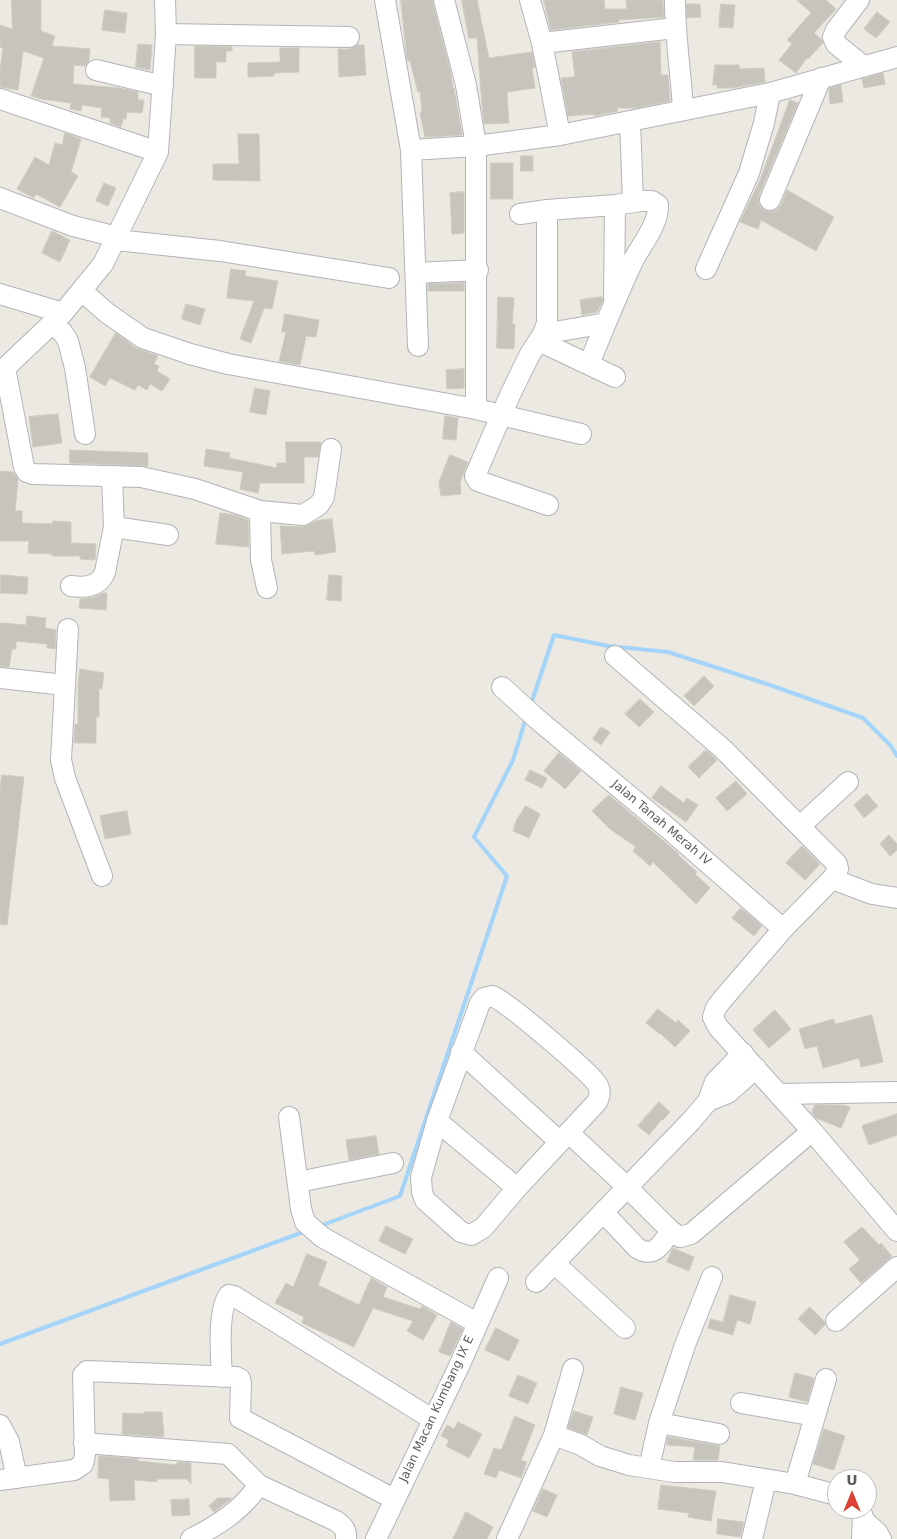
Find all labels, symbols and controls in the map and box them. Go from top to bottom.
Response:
street label: Jalan Tanah Merah IV [608,777,714,869]
street label: Jalan Macan Kumbang IX E [397,1334,477,1484]
north arrow [827,1469,877,1519]
text: U [846,1472,858,1488]

